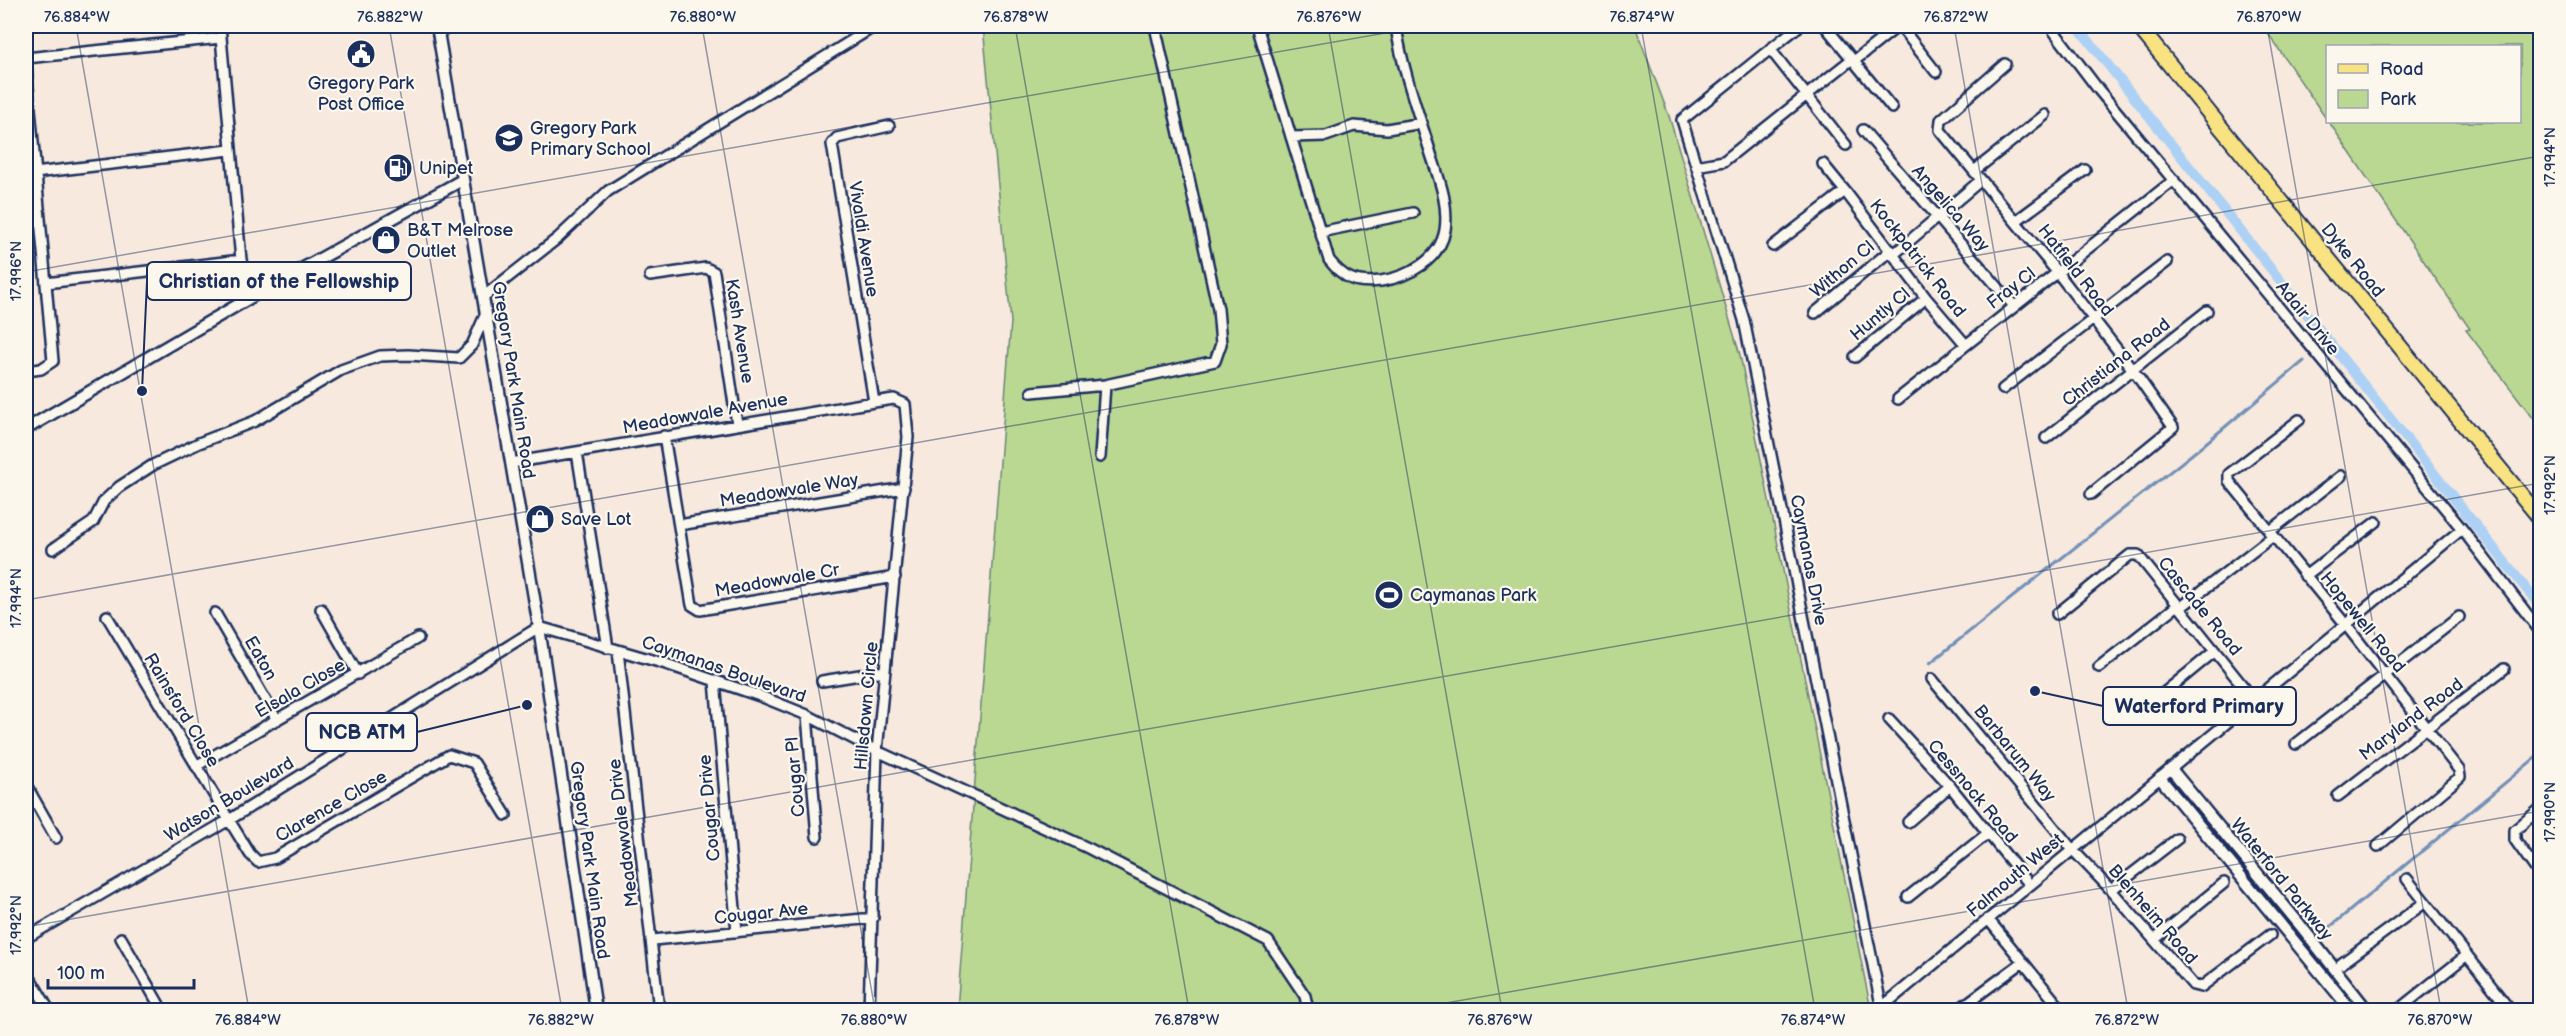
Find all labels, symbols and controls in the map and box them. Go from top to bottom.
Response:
text: 76.884°W [44,8,110,27]
text: 76.882°W [357,8,423,27]
text: 76.880°W [670,8,737,27]
text: 76.878°W [984,8,1049,27]
text: 76.876°W [1296,8,1362,27]
text: 76.874°W [1610,8,1675,27]
text: 76.872°W [1924,8,1989,27]
text: 76.870°W [2237,8,2302,27]
public building icon: Gregory Park Post Office [345,38,377,70]
legend [2326,45,2521,123]
text: Road [2380,59,2424,80]
place label: Gregory Park Post Office [308,73,414,115]
text: Park [2380,89,2416,110]
place label: Gregory Park Primary School [530,118,651,160]
school or university icon: Gregory Park Primary School [493,122,525,154]
text: 17.994°N [2541,127,2560,187]
fuel station icon: Unipet [382,152,414,184]
place label: Unipet [419,158,474,179]
street label: Angelica Way [1907,161,1995,257]
street label: Vivaldi Avenue [844,180,883,299]
street label: Kockpatrick Road [1865,195,1970,321]
street label: Dyke Road [2316,219,2389,301]
place label: B&T Melrose Outlet [407,220,513,262]
street label: Hatfield Road [2033,220,2118,320]
shop icon: B&T Melrose Outlet [370,224,402,256]
street label: Withon Cl [1806,236,1879,302]
text: 17.996°N [7,241,26,301]
callout: Christian of the Fellowship [147,262,411,300]
street label: Fray Cl [1983,263,2040,314]
text: Christian of the Fellowship [159,270,399,294]
street label: Kash Avenue [721,277,758,385]
street label: Adair Drive [2271,277,2344,360]
street label: Gregory Park Main Road [488,280,539,480]
street label: Huntly Cl [1846,283,1914,345]
street label: Christiana Road [2058,314,2174,411]
street label: Meadowvale Avenue [621,389,790,438]
text: 17.992°N [2541,455,2560,515]
street label: Meadowvale Way [718,469,861,512]
street label: Caymanas Drive [1786,493,1832,628]
shop icon: Save Lot [524,503,556,535]
place label: Save Lot [561,509,632,530]
street label: Cascade Road [2153,553,2246,660]
street label: Meadowvale Cr [713,559,842,602]
text: 17.994°N [7,568,26,628]
street label: Hopewell Road [2316,568,2410,677]
sports icon: Caymanas Park [1373,579,1405,611]
place label: Caymanas Park [1410,585,1537,606]
street label: Eaton [240,632,282,684]
street label: Caymanas Boulevard [639,632,809,707]
street label: Hillsdown Circle [850,640,883,771]
street label: Rainsford Close [139,649,224,771]
street label: Elsala Close [252,654,349,723]
street label: Maryland Road [2355,674,2467,765]
callout: Waterford Primary [2103,687,2296,725]
text: Waterford Primary [2114,695,2284,719]
street label: Barbarum Way [1969,701,2061,807]
callout: NCB ATM [306,713,417,751]
text: NCB ATM [318,721,406,745]
street label: Cessnock Road [1923,735,2022,847]
street label: Cougar Pl [782,736,809,818]
street label: Watson Boulevard [161,753,298,846]
street label: Cougar Drive [694,753,725,862]
street label: Meadowvale Drive [604,757,643,908]
street label: Gregory Park Main Road [565,760,614,960]
street label: Clarence Close [272,766,391,847]
text: 17.990°N [2541,782,2560,842]
street label: Waterford Parkway [2226,814,2338,945]
street label: Falmouth West [1963,829,2068,922]
street label: Blenheim Road [2104,860,2202,968]
text: 17.992°N [7,895,26,955]
street label: Cougar Ave [713,898,809,929]
scale bar [48,952,194,990]
text: 100 m [57,963,105,984]
text: 76.884°W [215,1011,281,1030]
text: 76.882°W [528,1011,594,1030]
text: 76.880°W [841,1011,908,1030]
text: 76.878°W [1155,1011,1220,1030]
text: 76.876°W [1467,1011,1533,1030]
text: 76.874°W [1781,1011,1846,1030]
text: 76.872°W [2095,1011,2160,1030]
text: 76.870°W [2408,1011,2473,1030]

